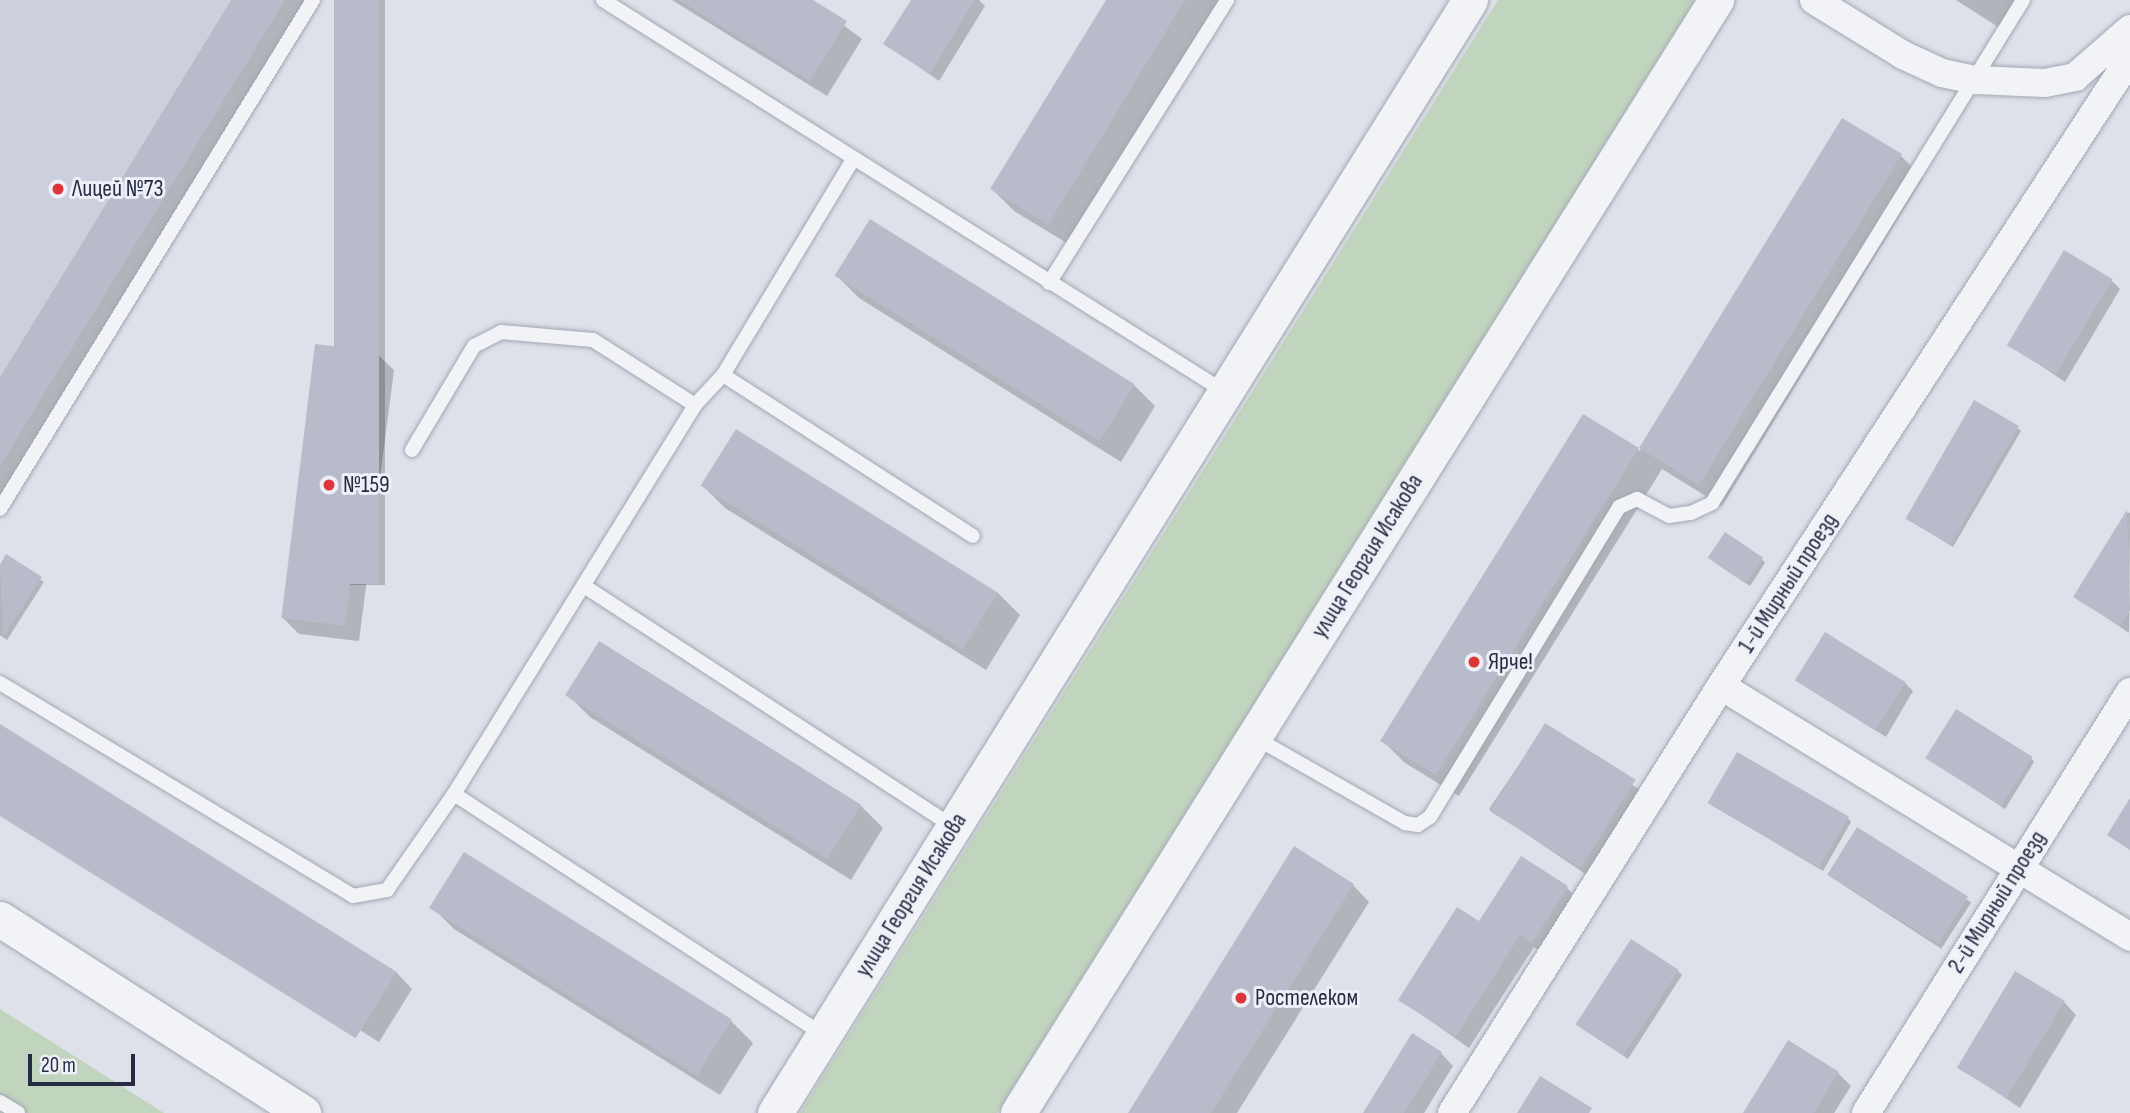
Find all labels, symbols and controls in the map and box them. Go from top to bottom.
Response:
place label: Лицей №73 [72,175,163,203]
marker: Лицей №73 [50,181,66,197]
street label: улица Георгия Исакова [1305,469,1429,643]
place label: №159 [343,471,390,499]
marker: №159 [321,477,337,493]
street label: 1-й Мирный проезд [1732,508,1844,658]
place label: Ярче! [1488,648,1533,676]
marker: Ярче! [1466,654,1482,670]
street label: улица Георгия Исакова [849,808,973,982]
street label: 2-й Мирный проезд [1942,825,2052,979]
place label: Ростелеком [1255,984,1358,1012]
marker: Ростелеком [1233,990,1249,1006]
scale bar [32,1040,138,1084]
text: 20 m [41,1053,76,1078]

